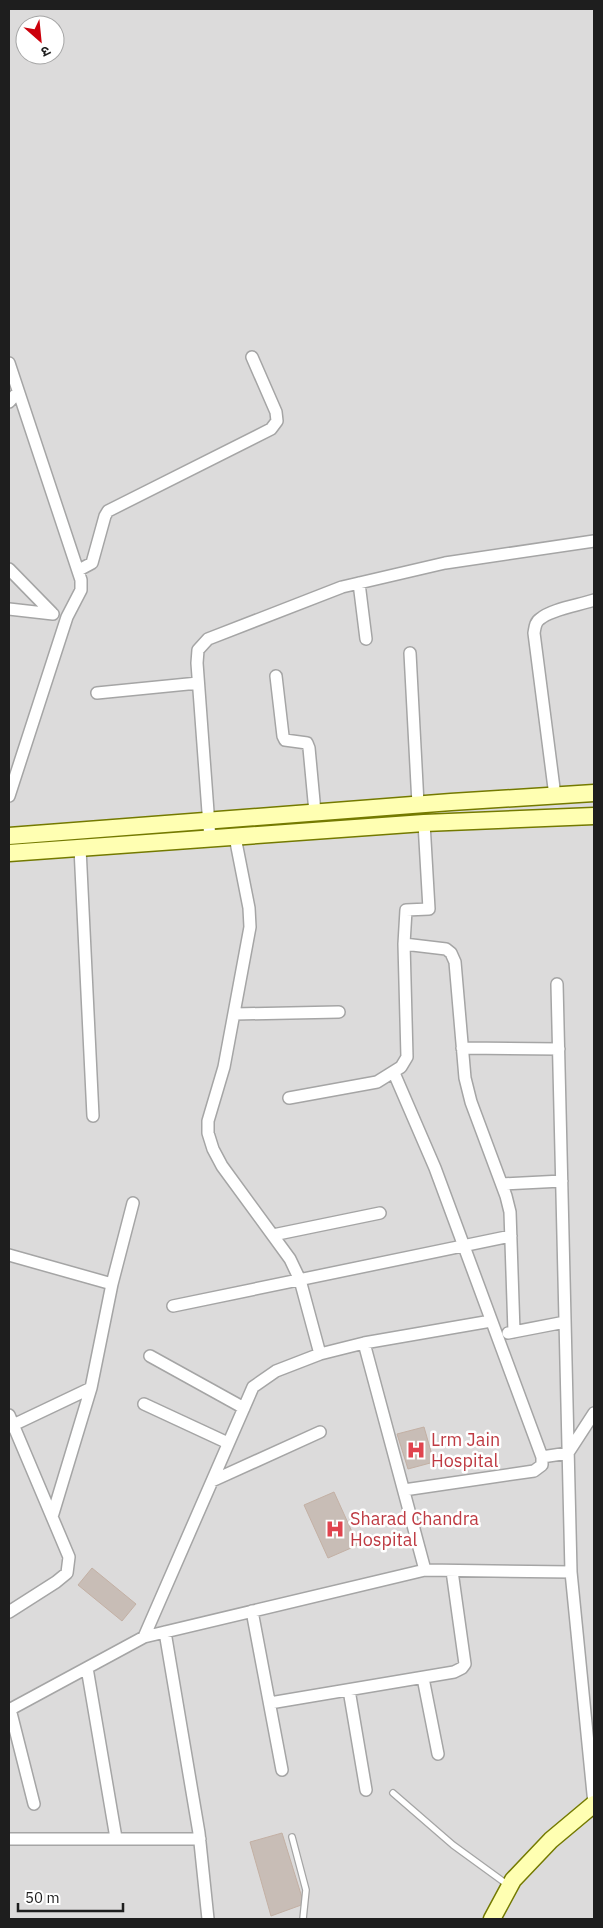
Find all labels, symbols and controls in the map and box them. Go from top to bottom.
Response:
north arrow [15,15,65,65]
text: उ [37,42,54,62]
place label: Lrm Jain Hospital [431,1428,500,1472]
hospital icon: Lrm Jain Hospital [405,1439,427,1461]
place label: Sharad Chandra Hospital [350,1507,479,1551]
hospital icon: Sharad Chandra Hospital [324,1518,346,1540]
scale bar [18,1880,122,1912]
text: 50 m [25,1888,60,1907]

